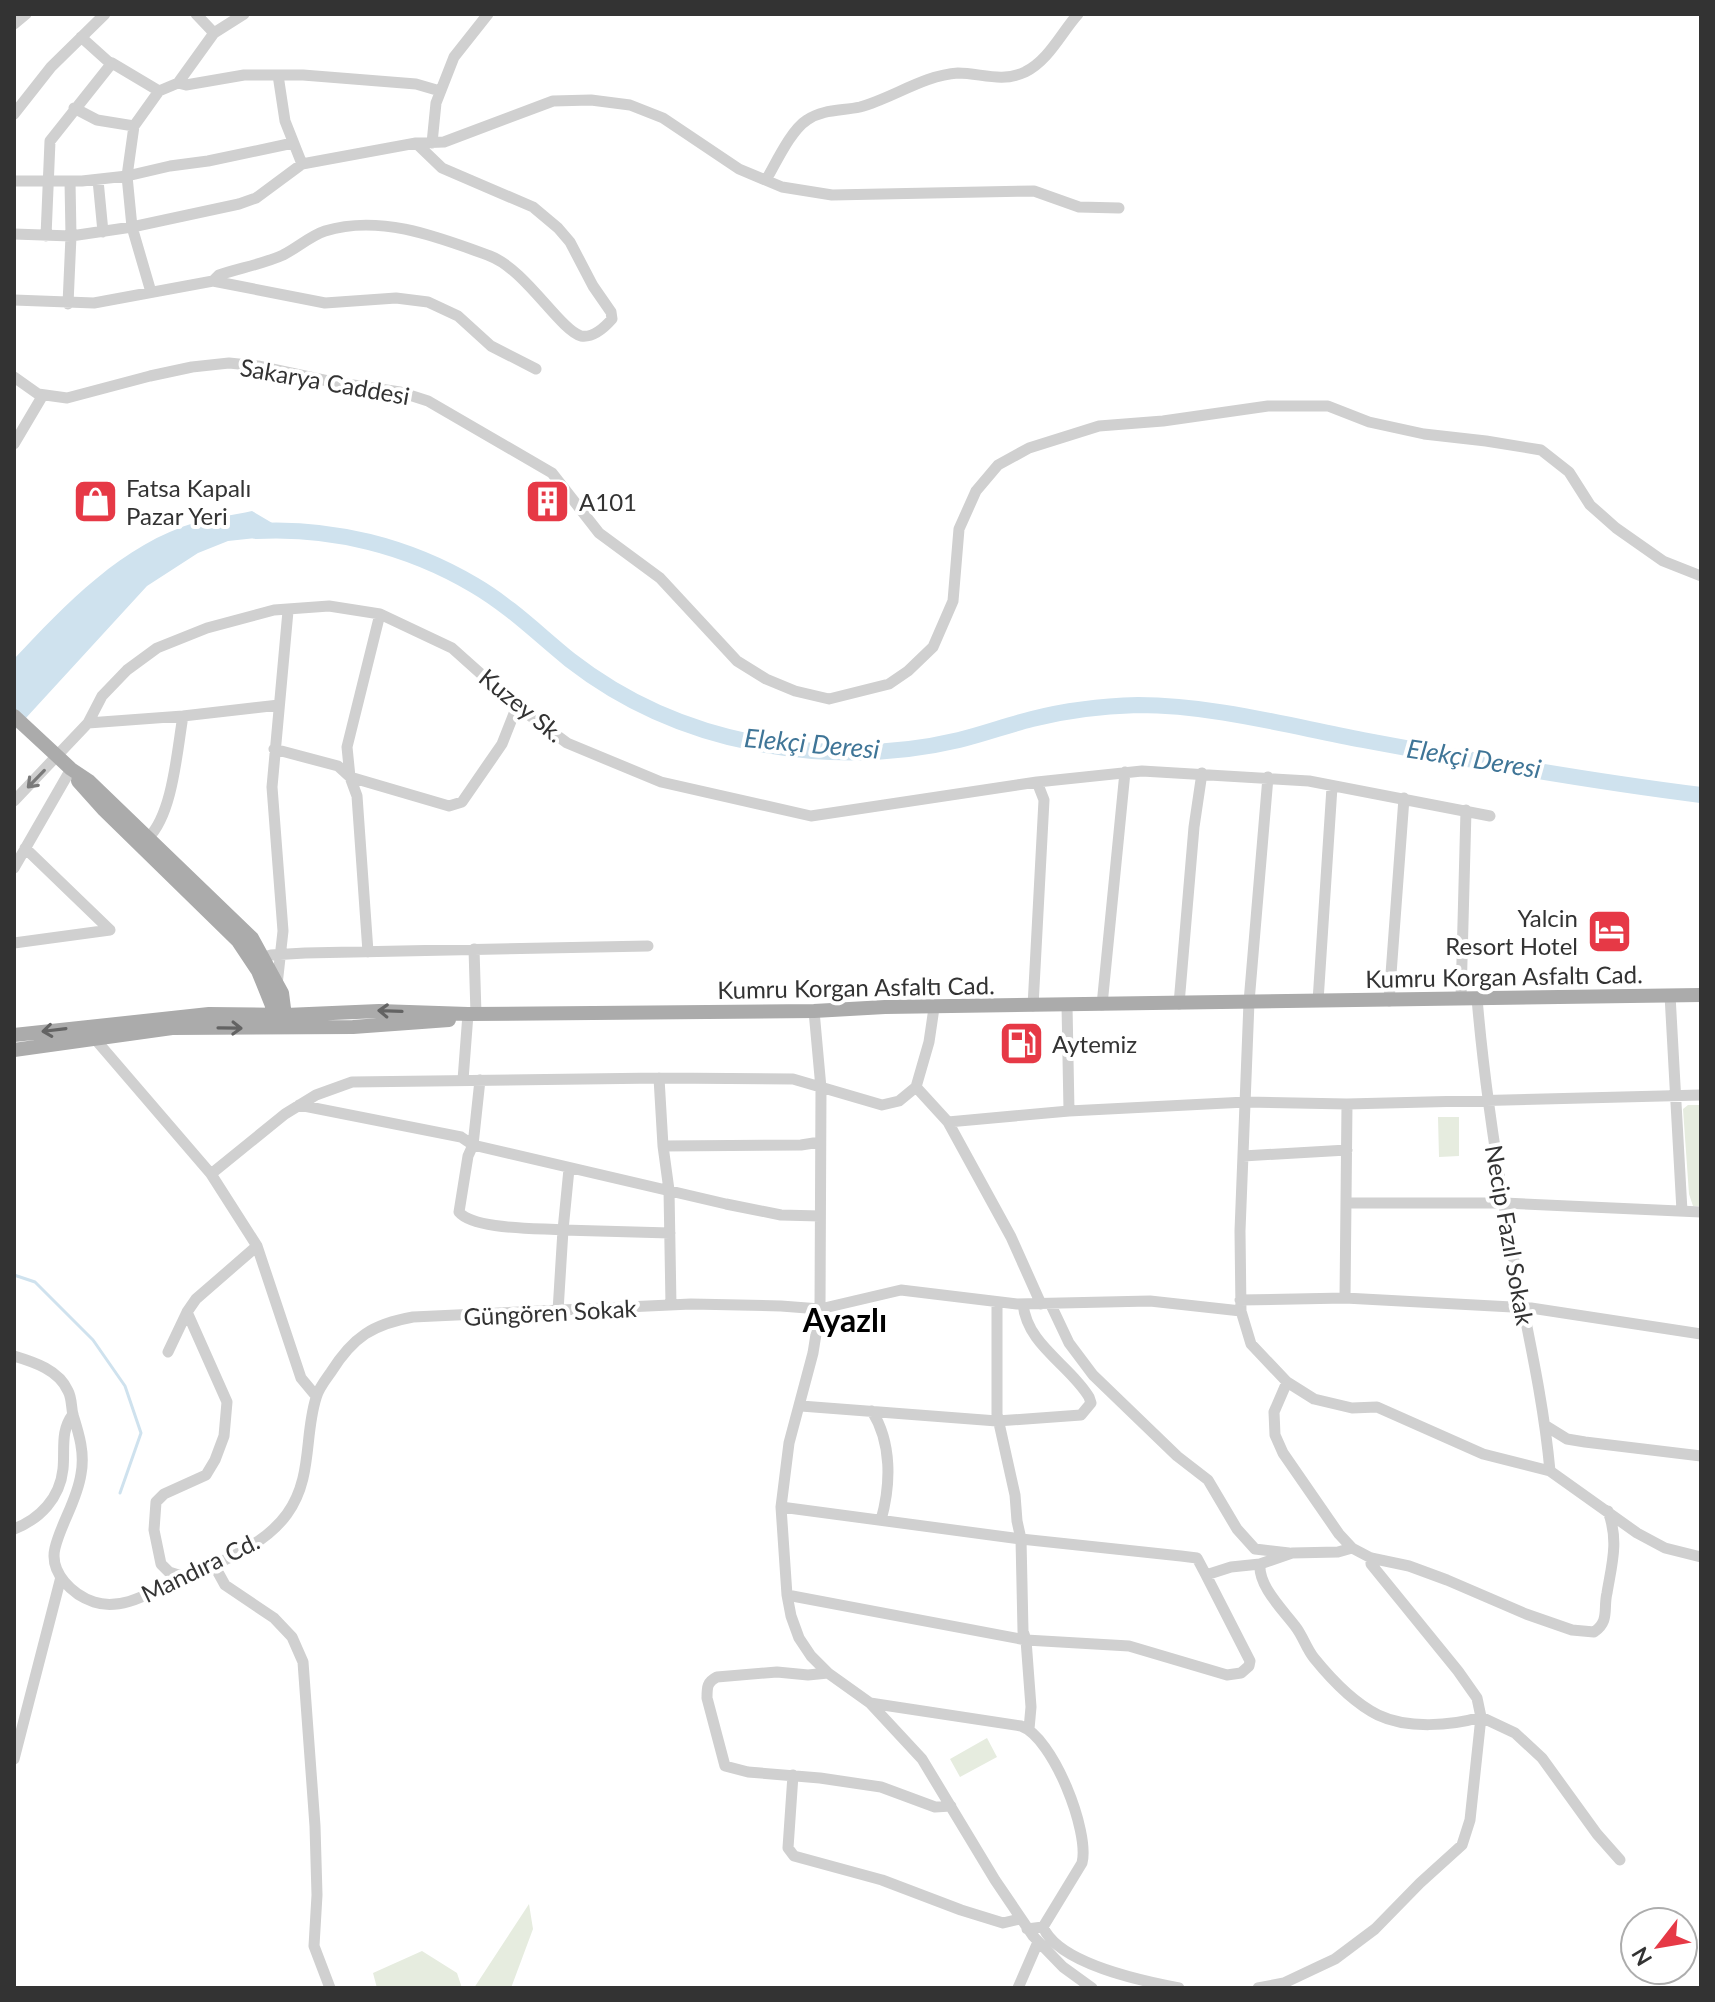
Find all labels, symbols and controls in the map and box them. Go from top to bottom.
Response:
street label: Sakarya Caddesi [238,352,412,410]
place label: Fatsa Kapalı Pazar Yeri [126,473,251,530]
shop icon: Fatsa Kapalı Pazar Yeri [71,477,119,525]
building icon: A101 [524,477,572,525]
place label: A101 [579,487,637,516]
street label: Kuzey Sk. [474,662,570,748]
water label: Elekçi Deresi [743,721,881,765]
water label: Elekçi Deresi [1405,732,1544,784]
one-way arrow [27,768,45,788]
place label: Yalcin Resort Hotel [1445,903,1578,960]
hotel icon: Yalcin Resort Hotel [1585,907,1633,955]
street label: Kumru Korgan Asfaltı Cad. [1365,959,1643,993]
street label: Kumru Korgan Asfaltı Cad. [717,970,995,1004]
one-way arrow [377,1004,404,1019]
fuel station icon: Aytemiz [997,1019,1045,1067]
one-way arrow [216,1020,243,1036]
one-way arrow [41,1023,68,1038]
place label: Aytemiz [1052,1029,1137,1058]
street label: Necip Fazıl Sokak [1480,1143,1540,1328]
street label: Güngören Sokak [463,1293,638,1331]
district label: Ayazlı [802,1300,887,1339]
street label: Mandıra Cd. [136,1526,264,1608]
north arrow [1619,1906,1699,1986]
text: N [1625,1942,1657,1971]

